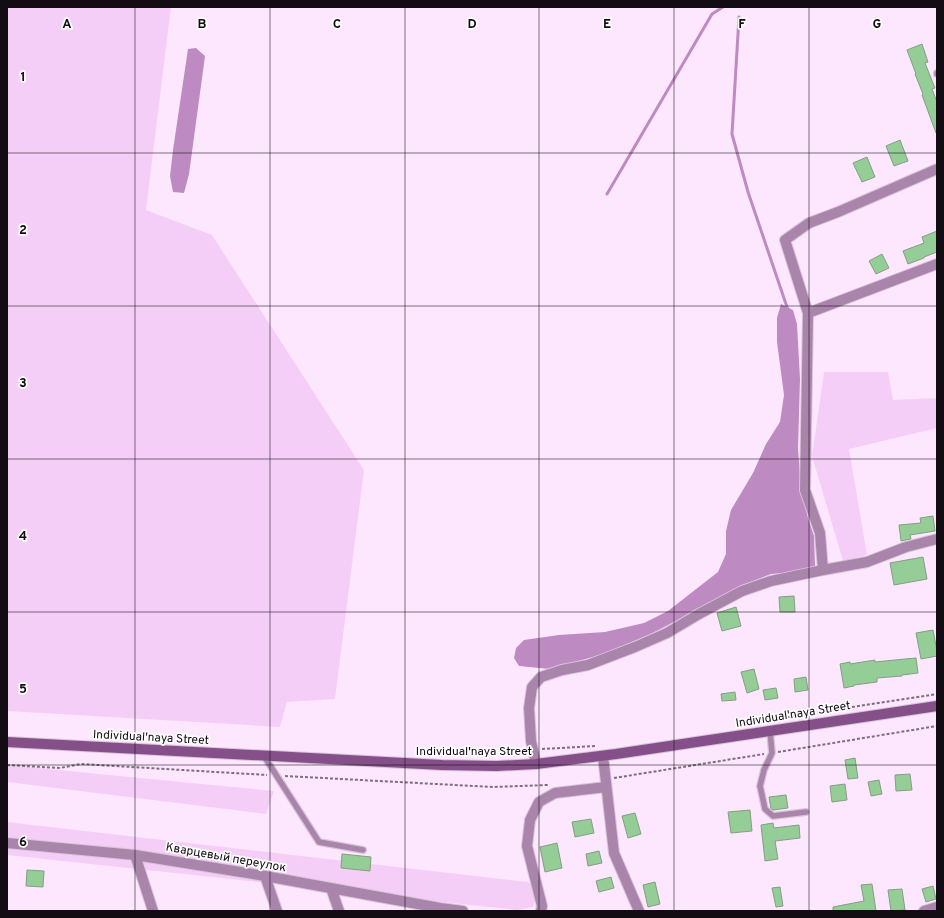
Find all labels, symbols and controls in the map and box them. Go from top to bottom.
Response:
text: A [62,17,72,33]
text: B [198,17,207,33]
text: C [333,17,341,33]
text: D [467,17,477,33]
text: E [603,17,611,33]
text: F [738,17,746,33]
text: G [873,17,882,33]
text: 1 [20,70,26,86]
text: 2 [19,223,27,239]
text: 3 [19,376,27,392]
text: 4 [19,529,27,545]
text: 5 [19,682,27,698]
street label: Individual'naya Street [734,698,852,732]
street label: Individual'naya Street [92,727,209,749]
street label: Individual'naya Street [416,744,532,760]
text: 6 [19,835,27,851]
street label: Кварцевый переулок [164,840,287,876]

